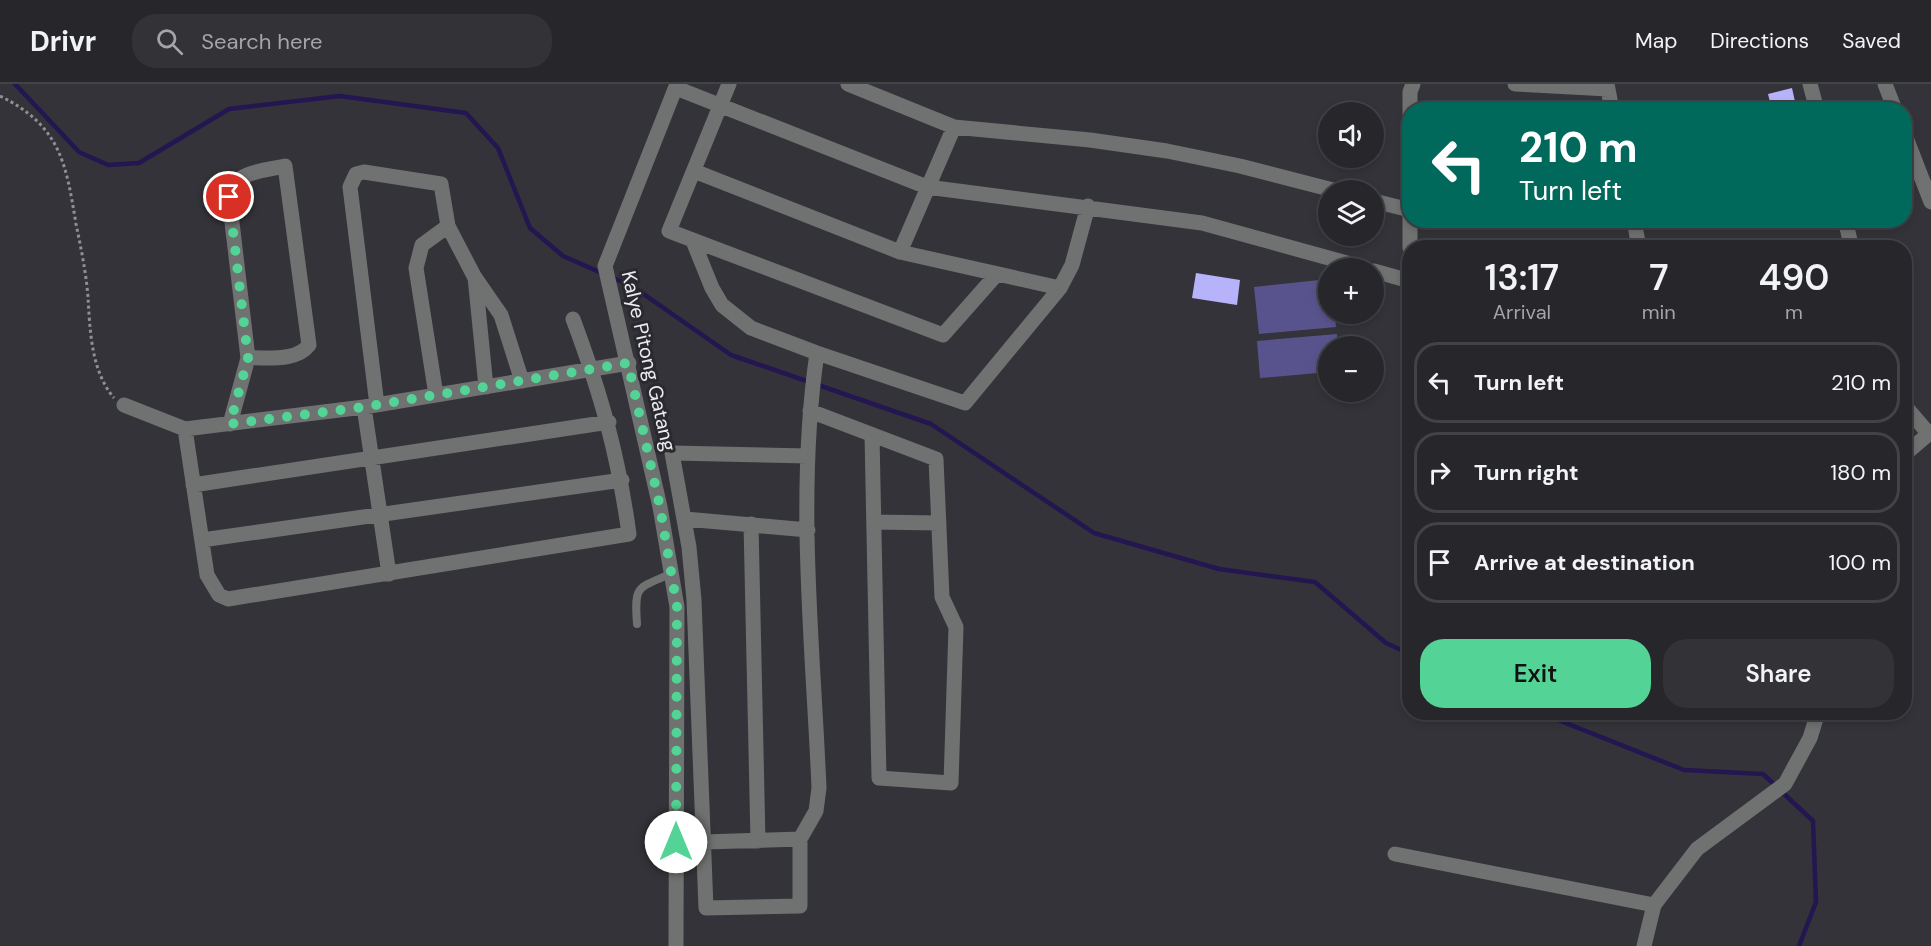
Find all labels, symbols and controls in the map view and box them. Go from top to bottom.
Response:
search box [132,14,552,68]
text: Drivr [30,23,96,60]
icon: search [153,25,186,58]
text: Search here [201,27,323,56]
text: Map [1635,27,1677,55]
text: Directions [1710,27,1809,55]
text: Saved [1842,27,1901,55]
map controls [1318,102,1384,402]
button: sound [1318,102,1384,168]
text: 210 m [1519,120,1637,175]
icon: left [1420,126,1498,204]
pin [203,171,254,222]
text: Turn left [1519,173,1622,208]
icon: arrive [212,180,245,213]
button: layers [1318,180,1384,246]
text: 13:17 [1485,254,1559,301]
text: 7 [1649,254,1668,301]
text: 490 [1758,254,1829,301]
button: + [1318,258,1384,324]
street label: Kalye Pitong Gatang [616,268,682,454]
text: Arrival [1493,299,1551,325]
text: min [1642,299,1676,325]
text: m [1785,299,1803,325]
button: − [1318,336,1384,402]
icon: left [1423,366,1456,399]
text: Turn left [1474,368,1564,397]
text: 210 m [1831,368,1891,397]
icon: right [1423,456,1456,489]
text: Turn right [1474,458,1579,487]
text: 180 m [1830,458,1891,487]
icon: arrive [1423,546,1456,579]
text: Arrive at destination [1474,548,1695,577]
text: 100 m [1829,548,1891,577]
button: Exit [1420,639,1651,708]
button: Share [1663,639,1894,708]
position arrow [644,810,708,874]

